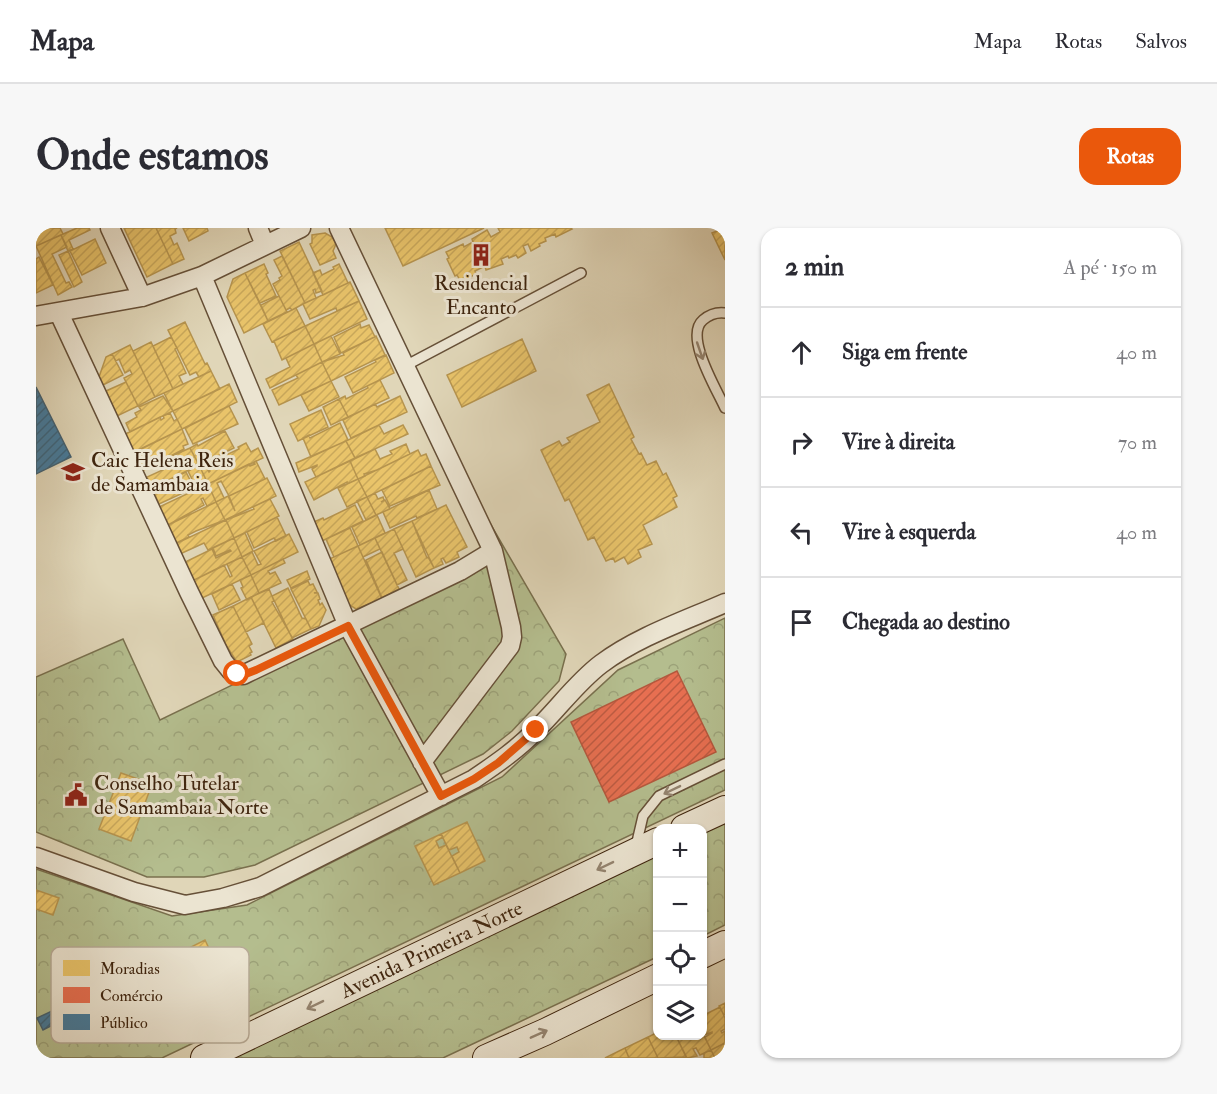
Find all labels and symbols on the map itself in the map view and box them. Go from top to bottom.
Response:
building icon: Residencial Encanto [468,242,494,268]
place label: Residencial Encanto [434,270,529,321]
one-way arrow [695,341,706,360]
place label: Caic Helena Reis de Samambaia [91,447,233,498]
school or university icon: Caic Helena Reis de Samambaia [60,459,86,485]
route start [223,660,249,686]
route end [522,716,548,742]
place label: Conselho Tutelar de Samambaia Norte [94,770,269,821]
public building icon: Conselho Tutelar de Samambaia Norte [63,782,89,808]
one-way arrow [664,784,682,796]
one-way arrow [596,861,614,873]
street label: Avenida Primeira Norte [335,894,527,1005]
legend [51,947,249,1043]
text: Moradias [100,959,160,979]
text: Comércio [100,986,163,1006]
one-way arrow [307,999,325,1011]
text: Público [100,1013,148,1033]
one-way arrow [530,1028,548,1039]

